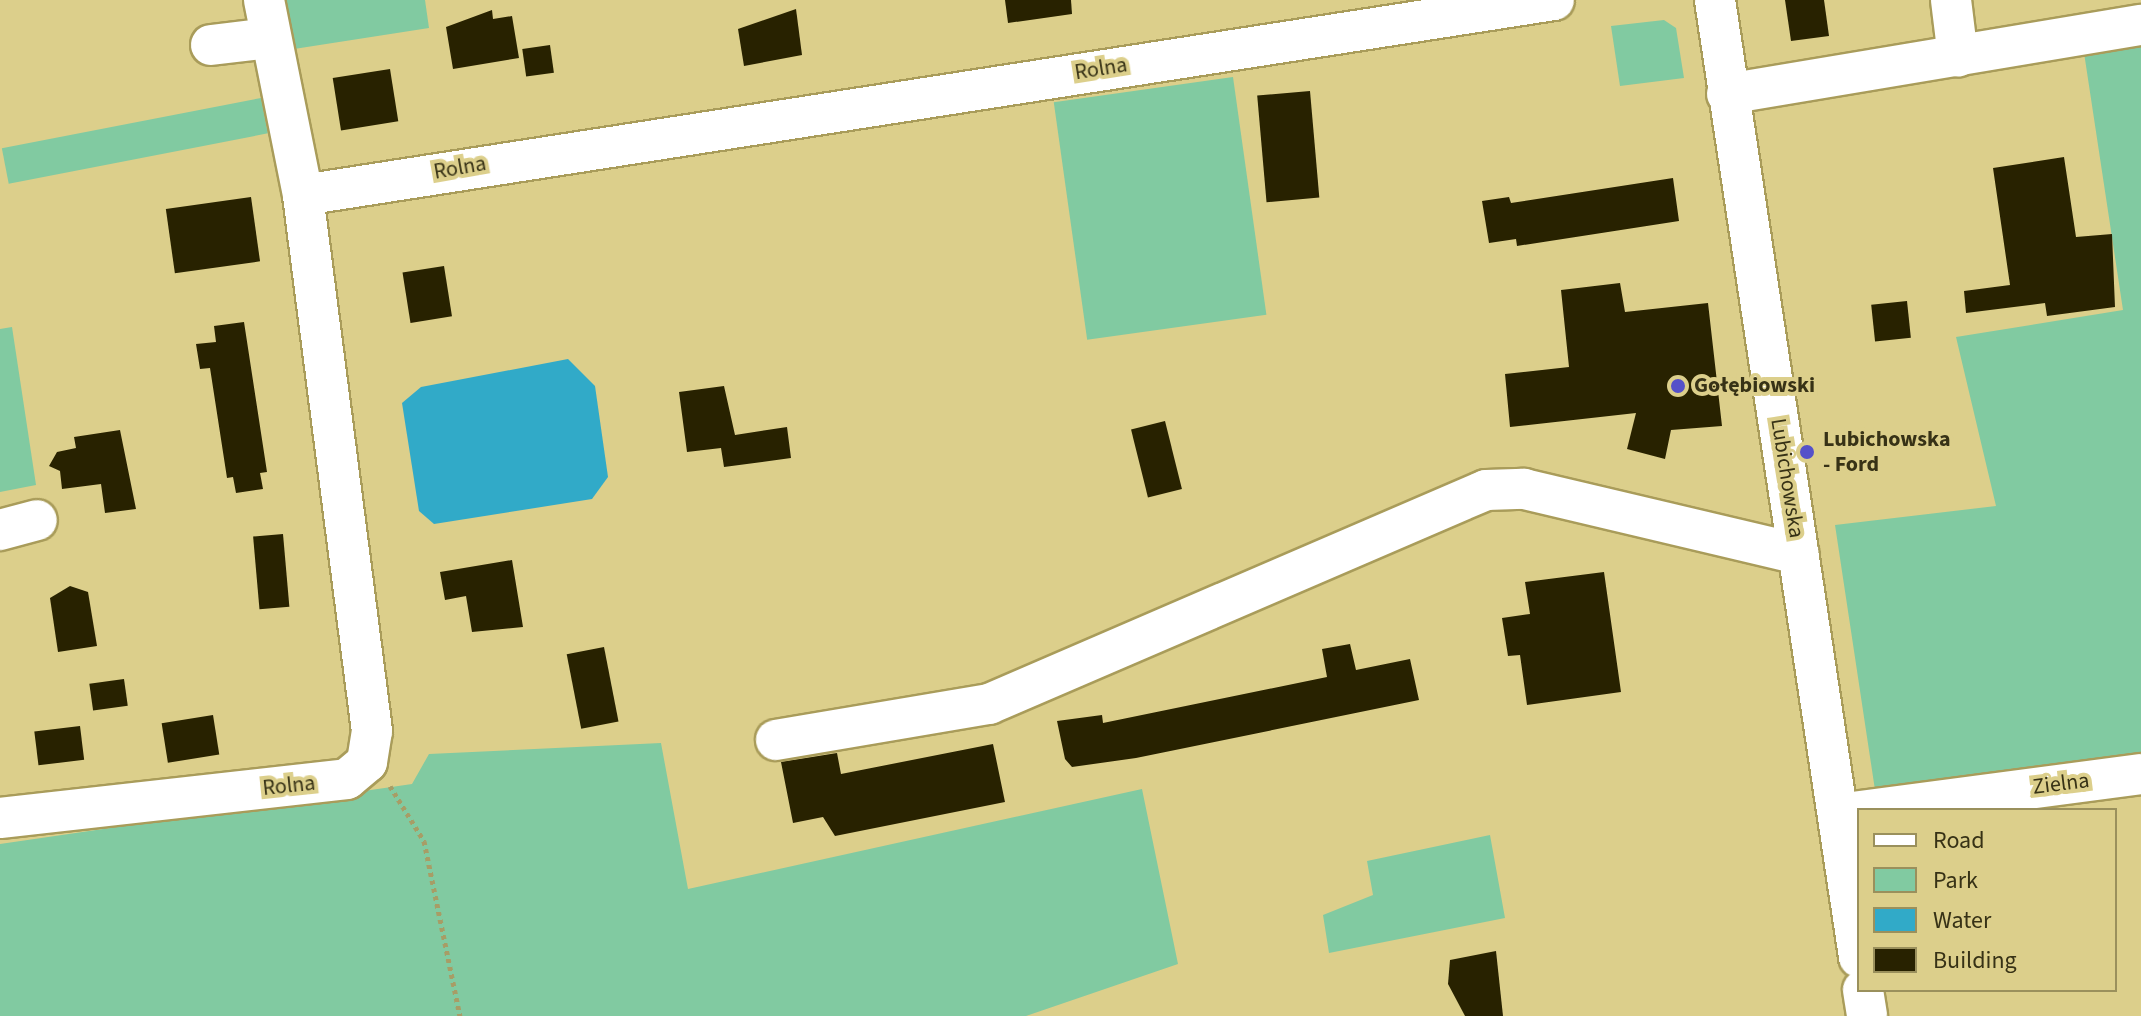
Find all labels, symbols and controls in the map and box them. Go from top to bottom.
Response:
street label: Rolna [1073,52,1129,86]
street label: Rolna [432,150,488,186]
place label: Gołębiowski [1694,373,1815,399]
marker: Gołębiowski [1669,377,1687,395]
street label: Lubichowska [1765,416,1809,540]
place label: Lubichowska - Ford [1823,426,1950,478]
marker: Lubichowska - Ford [1798,443,1816,461]
street label: Zielna [2031,767,2091,801]
street label: Rolna [261,770,317,802]
legend [1857,808,2117,992]
text: Road [1933,823,1985,858]
text: Park [1933,863,1978,898]
text: Water [1933,903,1991,938]
text: Building [1933,943,2017,978]

